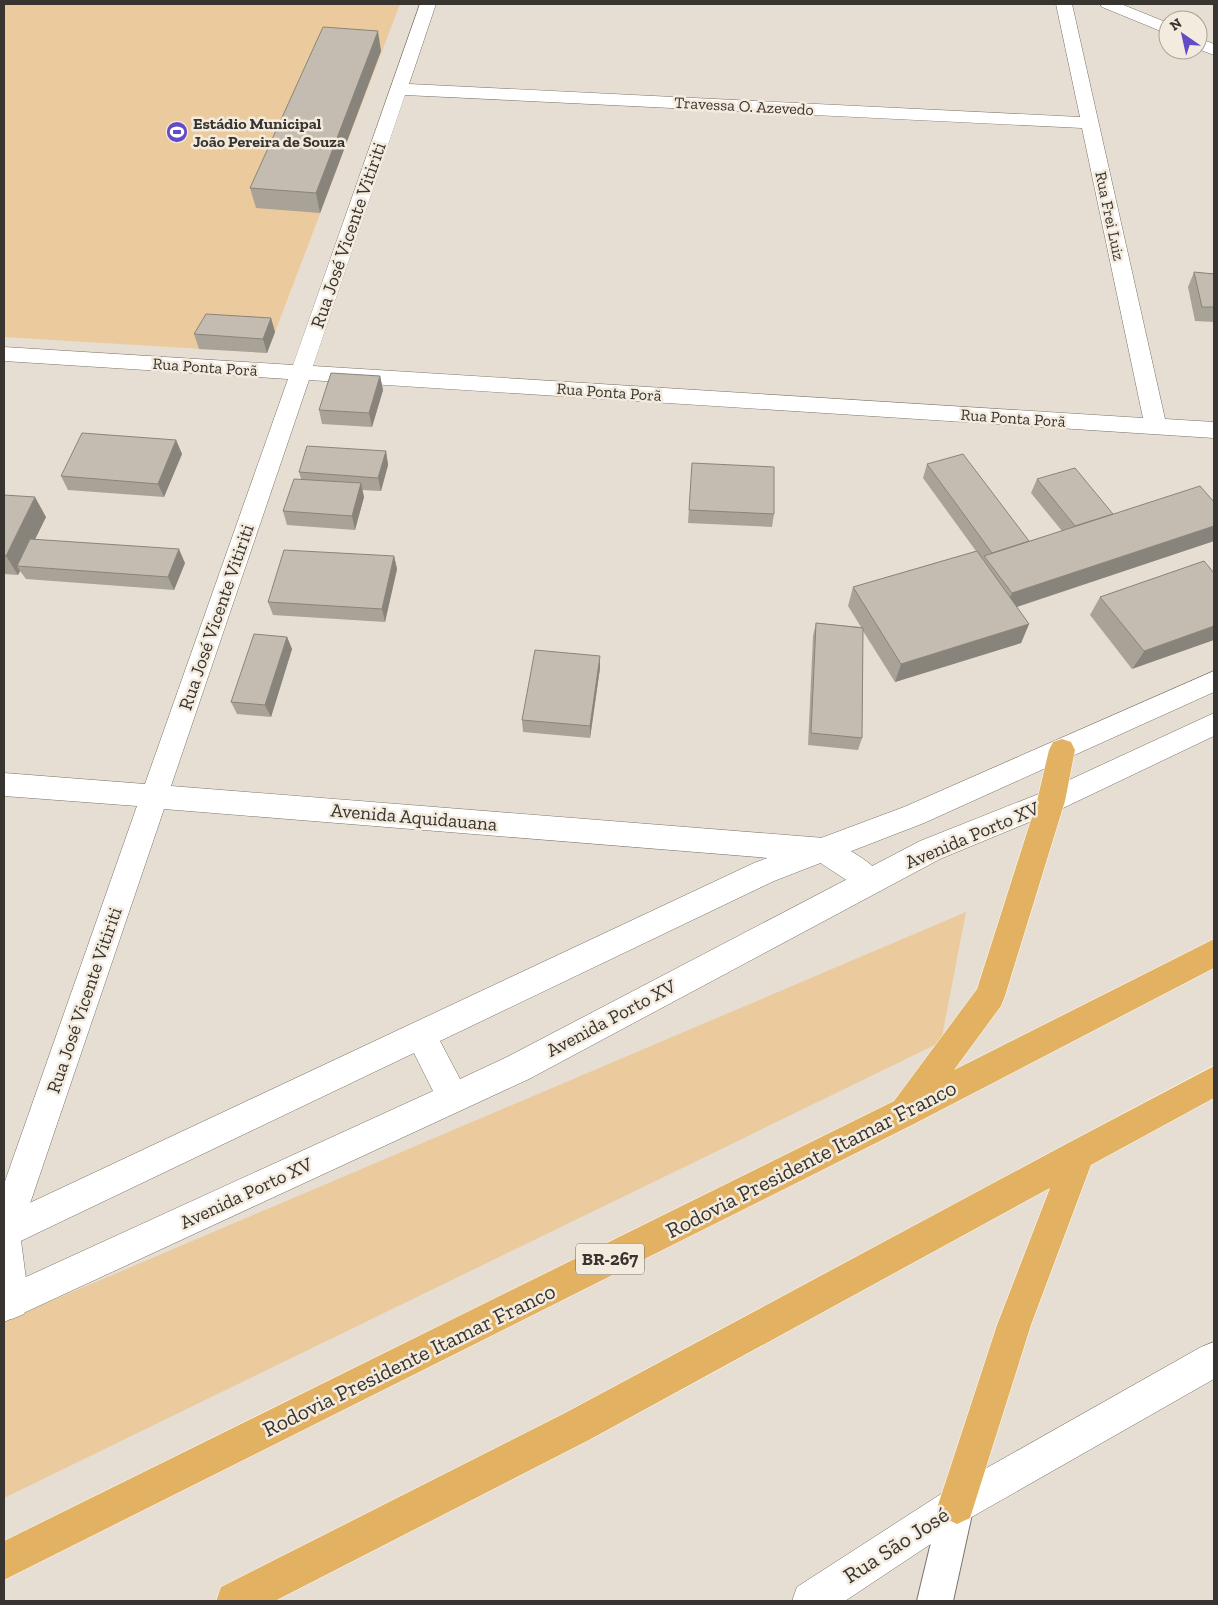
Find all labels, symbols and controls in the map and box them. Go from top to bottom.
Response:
north arrow [1158,10,1208,60]
text: N [1167,14,1185,35]
street label: Travessa O. Azevedo [674,93,814,119]
place label: Estádio Municipal João Pereira de Souza [193,114,345,151]
sports icon: Estádio Municipal João Pereira de Souza [165,120,189,144]
street label: Rua José Vicente Vitiriti [305,139,391,331]
street label: Rua Frei Luiz [1091,170,1129,262]
street label: Rua Ponta Porã [152,354,258,380]
street label: Rua Ponta Porã [556,379,662,405]
street label: Rua Ponta Porã [960,405,1066,431]
street label: Rua José Vicente Vitiriti [173,521,259,713]
street label: Avenida Porto XV [902,796,1043,874]
street label: Avenida Aquidauana [330,798,498,836]
street label: Rua José Vicente Vitiriti [41,904,127,1096]
street label: Avenida Porto XV [542,974,680,1062]
street label: Rodovia Presidente Itamar Franco [661,1074,961,1244]
street label: Avenida Porto XV [176,1152,316,1234]
road number: BR-267 [576,1244,644,1274]
street label: Rodovia Presidente Itamar Franco [258,1277,560,1443]
street label: Rua São José [838,1501,954,1589]

